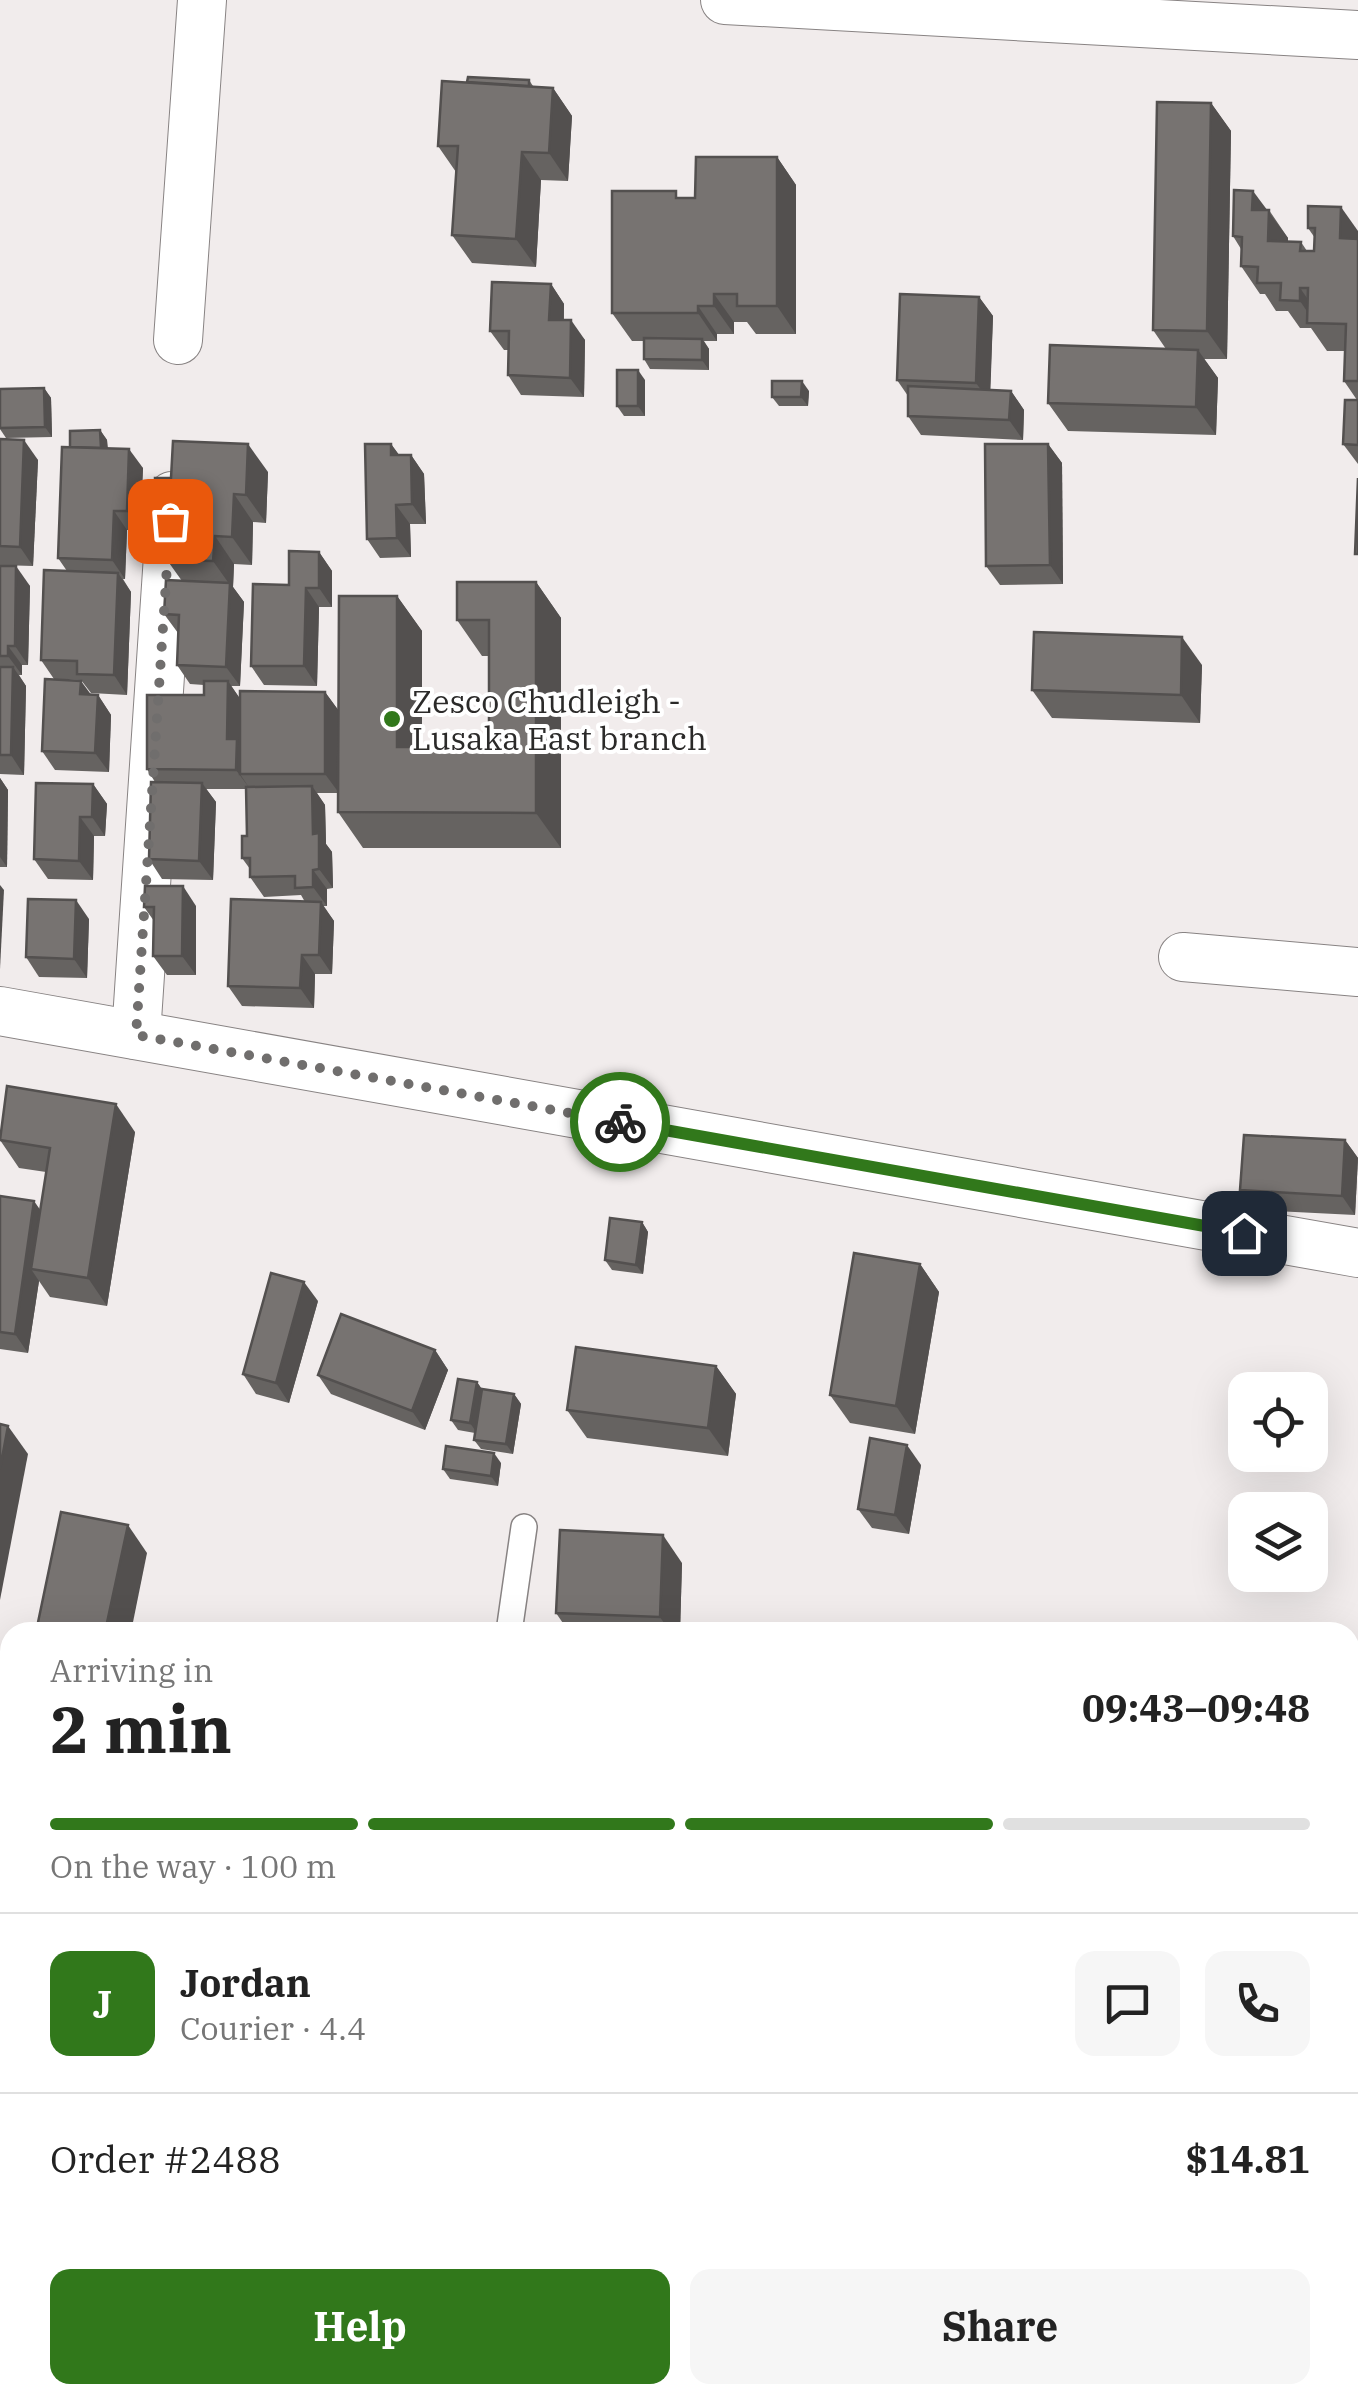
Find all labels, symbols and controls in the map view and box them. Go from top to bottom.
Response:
pin [128,479,213,564]
icon: bag [143,494,198,549]
place label: Zesco Chudleigh - Lusaka East branch [412,680,707,759]
marker: Zesco Chudleigh - Lusaka East branch [381,708,403,730]
courier [570,1072,670,1172]
icon: bike [593,1095,648,1150]
pin [1202,1191,1287,1276]
icon: home [1217,1206,1272,1261]
map controls [1228,1372,1328,1592]
button: locate [1228,1372,1328,1472]
button: layers [1228,1492,1328,1592]
text: Arriving in [50,1649,213,1691]
text: 09:43–09:48 [1082,1683,1310,1732]
text: 2 min [50,1686,232,1771]
text: On the way · 100 m [50,1845,336,1887]
button: chat [1075,1951,1180,2056]
button: phone [1205,1951,1310,2056]
text: Jordan [180,1958,311,2007]
text: J [93,1979,112,2028]
text: Courier · 4.4 [180,2007,366,2049]
text: Order #2488 [50,2134,281,2183]
text: $14.81 [1185,2134,1310,2183]
button: Help [50,2269,670,2384]
button: Share [690,2269,1310,2384]

